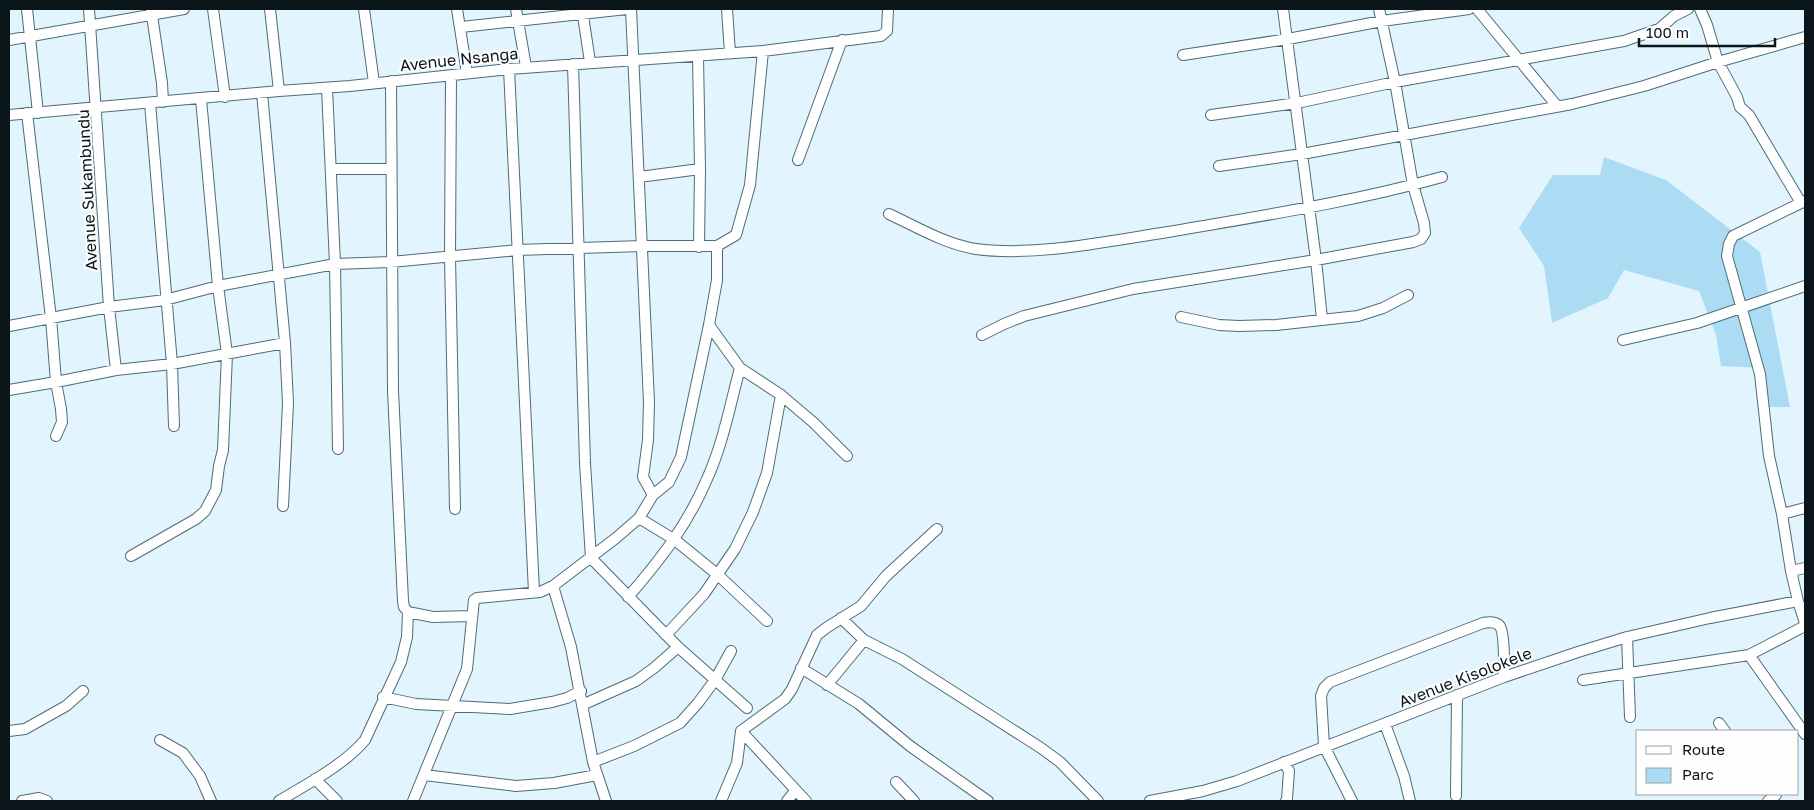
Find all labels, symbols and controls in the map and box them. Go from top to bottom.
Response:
scale bar [1639,15,1775,47]
text: 100 m [1646,23,1689,41]
street label: Avenue Nsanga [399,43,519,75]
street label: Avenue Sukambundu [73,109,101,271]
street label: Avenue Kisolokele [1396,642,1534,712]
legend [1636,730,1799,795]
text: Route [1682,740,1725,758]
text: Parc [1682,765,1714,783]

